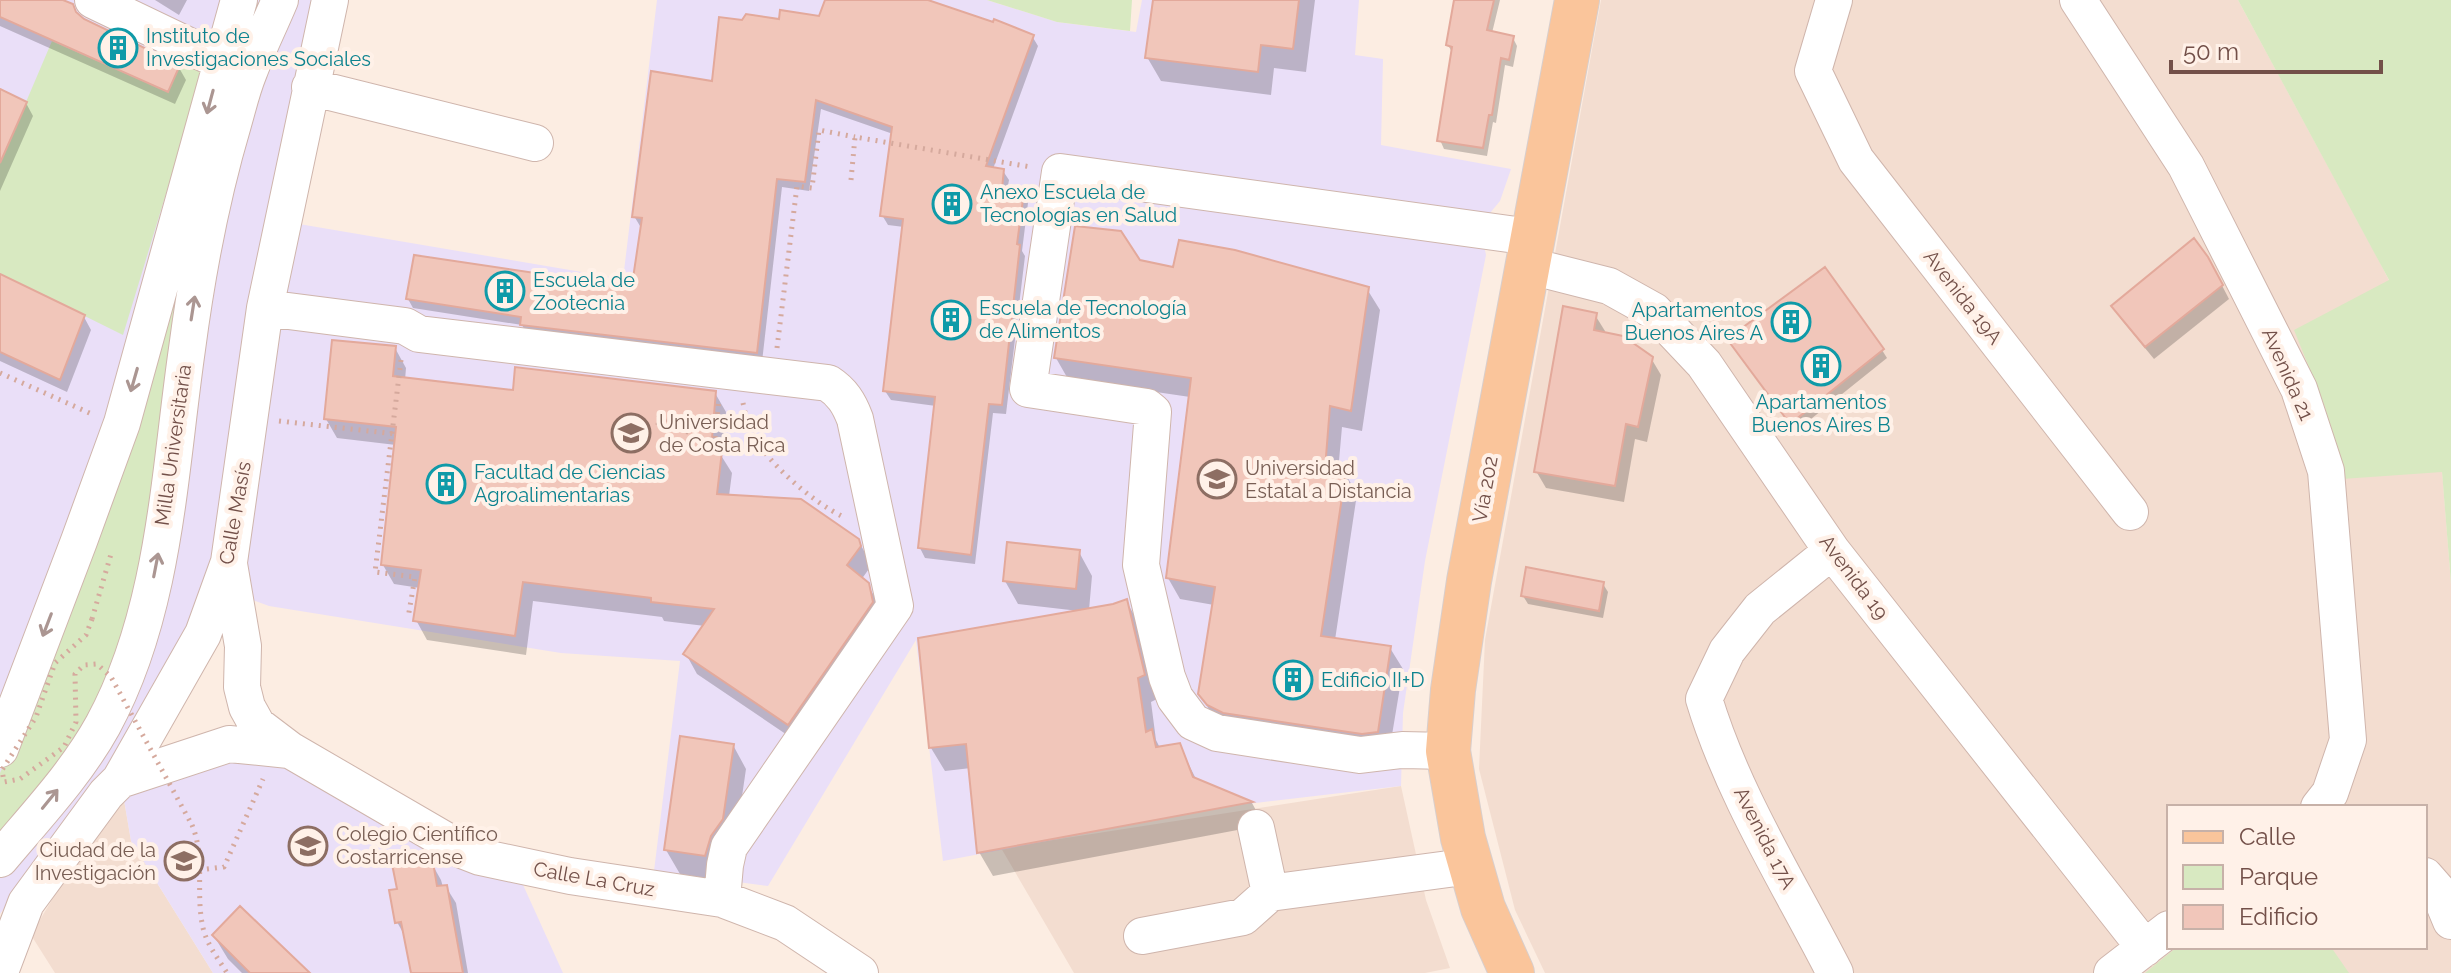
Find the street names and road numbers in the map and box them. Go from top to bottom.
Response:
street label: Avenida 19A [1919,245,2008,349]
street label: Avenida 21 [2257,324,2319,424]
street label: Milla Universitaria [150,363,196,527]
street label: Vía 202 [1467,454,1503,524]
street label: Calle Masís [214,460,256,566]
street label: Avenida 19 [1814,530,1894,624]
street label: Avenida 17A [1729,783,1801,893]
street label: Calle La Cruz [532,857,657,901]

